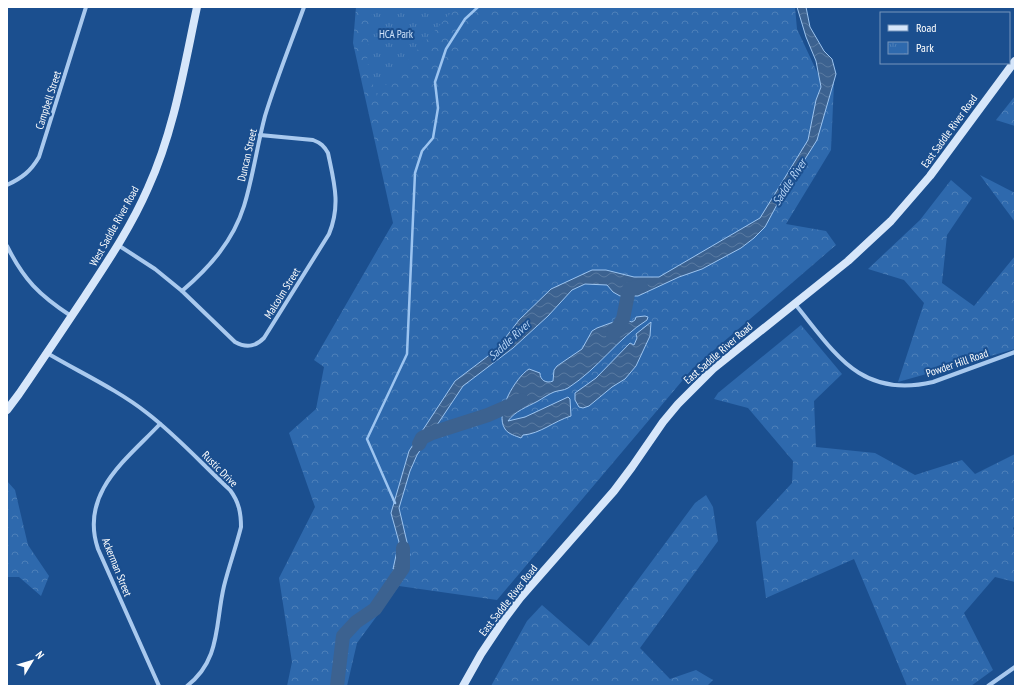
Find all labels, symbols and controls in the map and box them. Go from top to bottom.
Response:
legend [880,12,1010,64]
text: Road [916,20,936,35]
park label: HCA Park [379,27,414,41]
text: Park [916,40,934,55]
street label: Campbell Street [32,69,64,131]
street label: East Saddle River Road [918,92,980,170]
street label: Duncan Street [234,127,260,183]
water label: Saddle River [769,155,810,208]
street label: West Saddle River Road [86,183,142,268]
street label: Malcolm Street [261,265,303,321]
water label: Saddle River [485,316,534,363]
street label: East Saddle River Road [681,319,756,387]
street label: Powder Hill Road [924,346,990,380]
street label: Rustic Drive [199,448,241,490]
street label: Ackerman Street [99,536,135,598]
street label: East Saddle River Road [476,561,540,639]
north arrow [12,641,52,681]
text: N [33,648,47,662]

